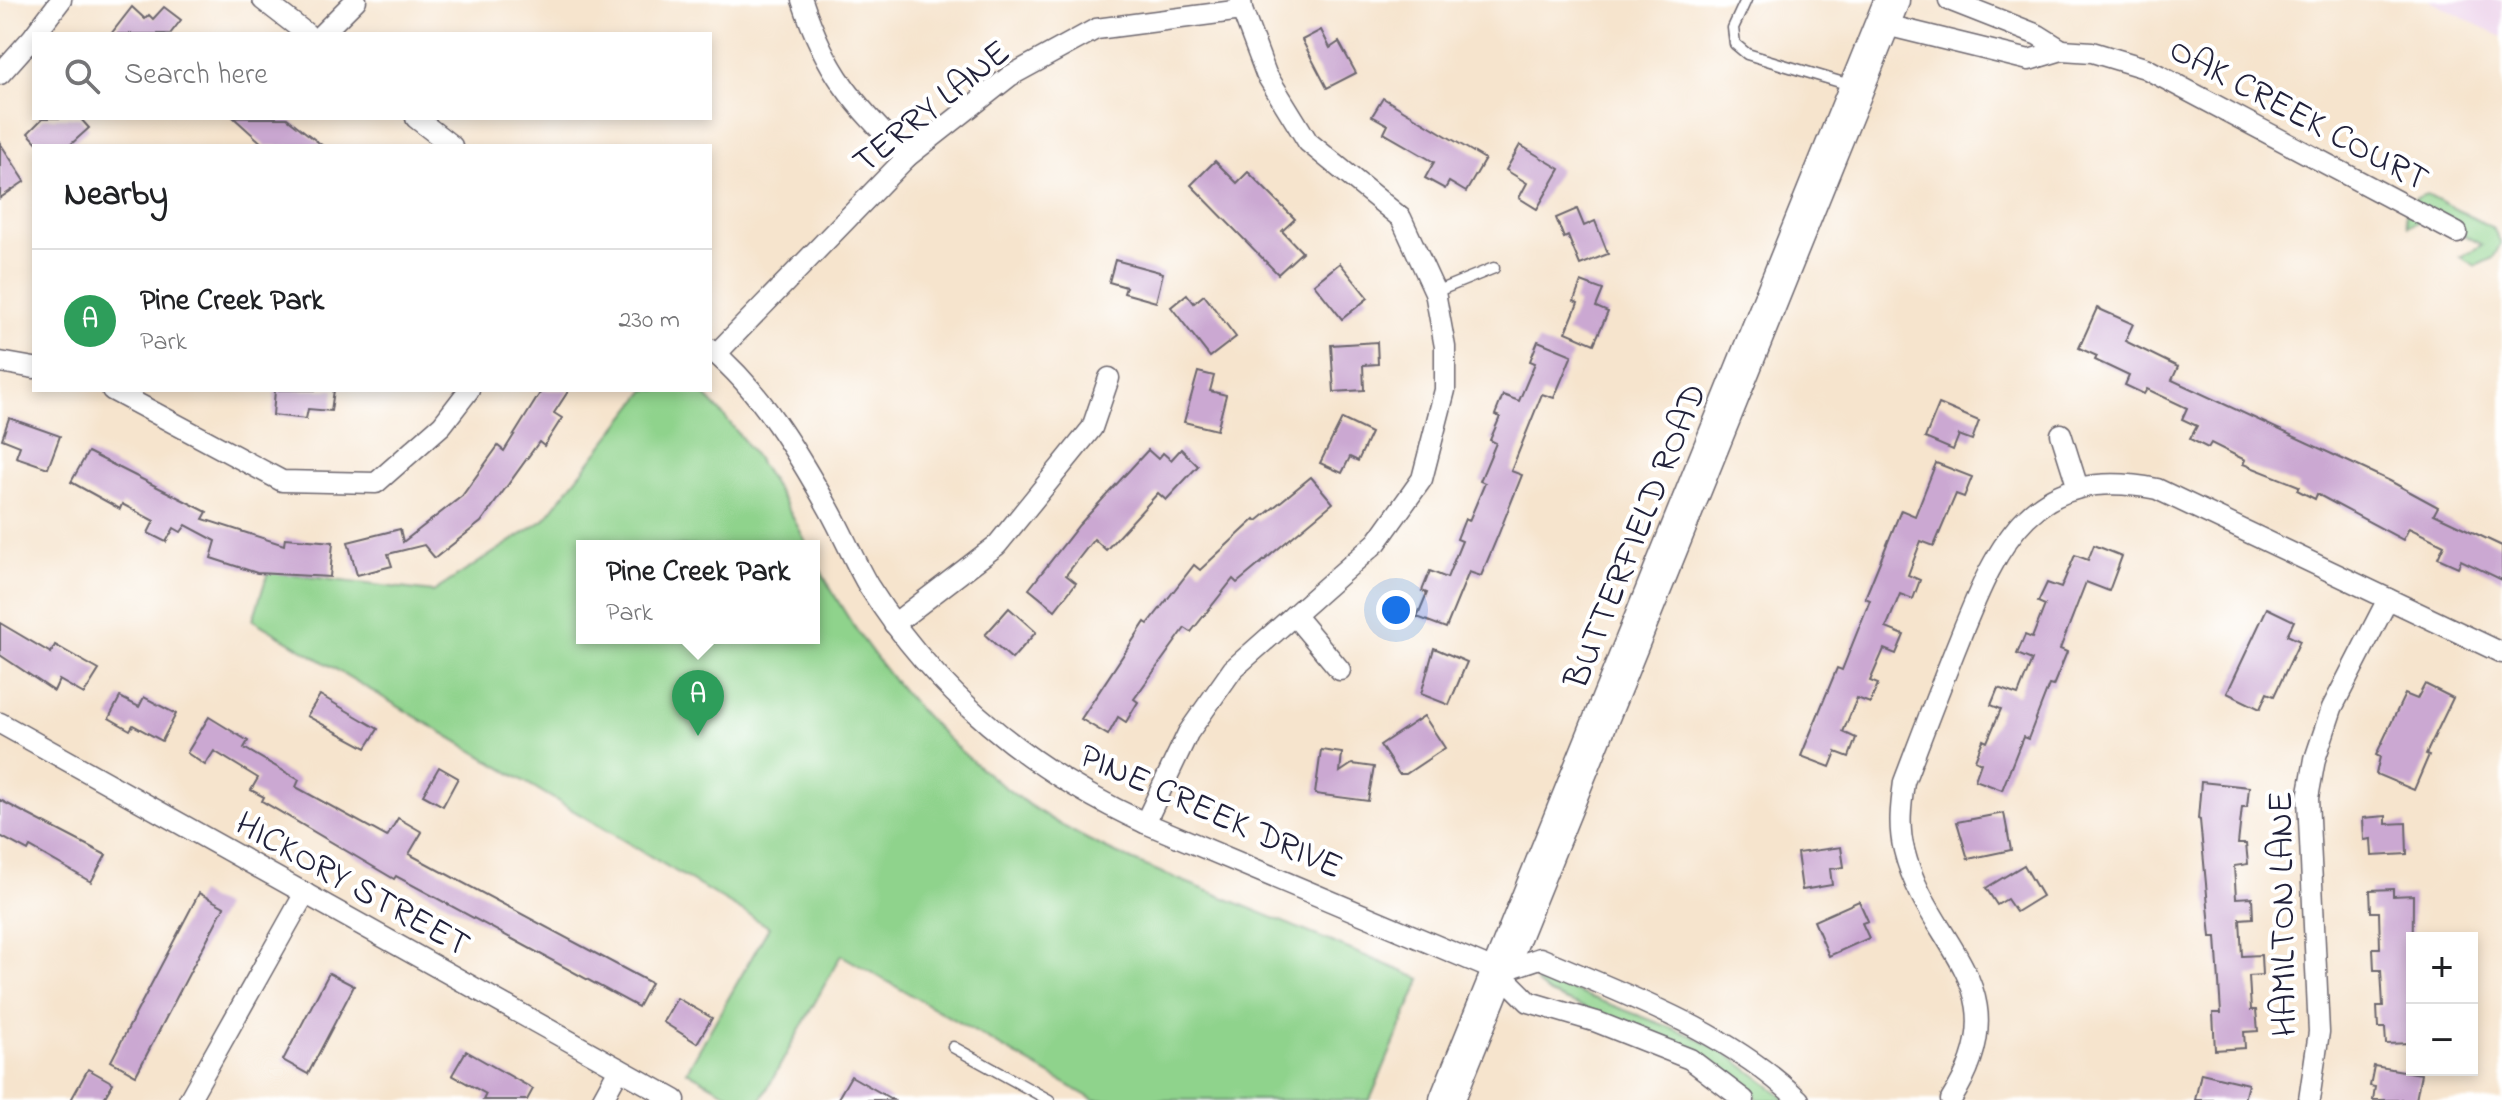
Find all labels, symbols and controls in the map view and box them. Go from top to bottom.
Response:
street label: OAK CREEK COURT [2158,25,2437,207]
street label: TERRY LANE [843,28,1023,189]
search box [32,32,712,120]
icon: search [60,54,104,98]
text: Search here [124,54,268,98]
text: Nearby [64,171,168,221]
text: Pine Creek Park [140,280,324,324]
text: A [82,302,98,340]
text: 230 m [618,302,680,340]
text: Park [140,324,187,362]
street label: BUTTERFIELD ROAD [1551,376,1723,698]
popup [576,540,820,644]
text: Pine Creek Park [606,551,790,595]
your location [1376,590,1416,630]
text: Park [606,595,653,633]
pin: A [672,670,724,736]
street label: PINE CREEK DRIVE [1070,731,1350,895]
street label: HAMILTON LANE [2256,791,2313,1037]
street label: HICKORY STREET [225,799,479,972]
map controls [2406,932,2478,1076]
button: + [2406,932,2478,1004]
button: − [2406,1004,2478,1076]

